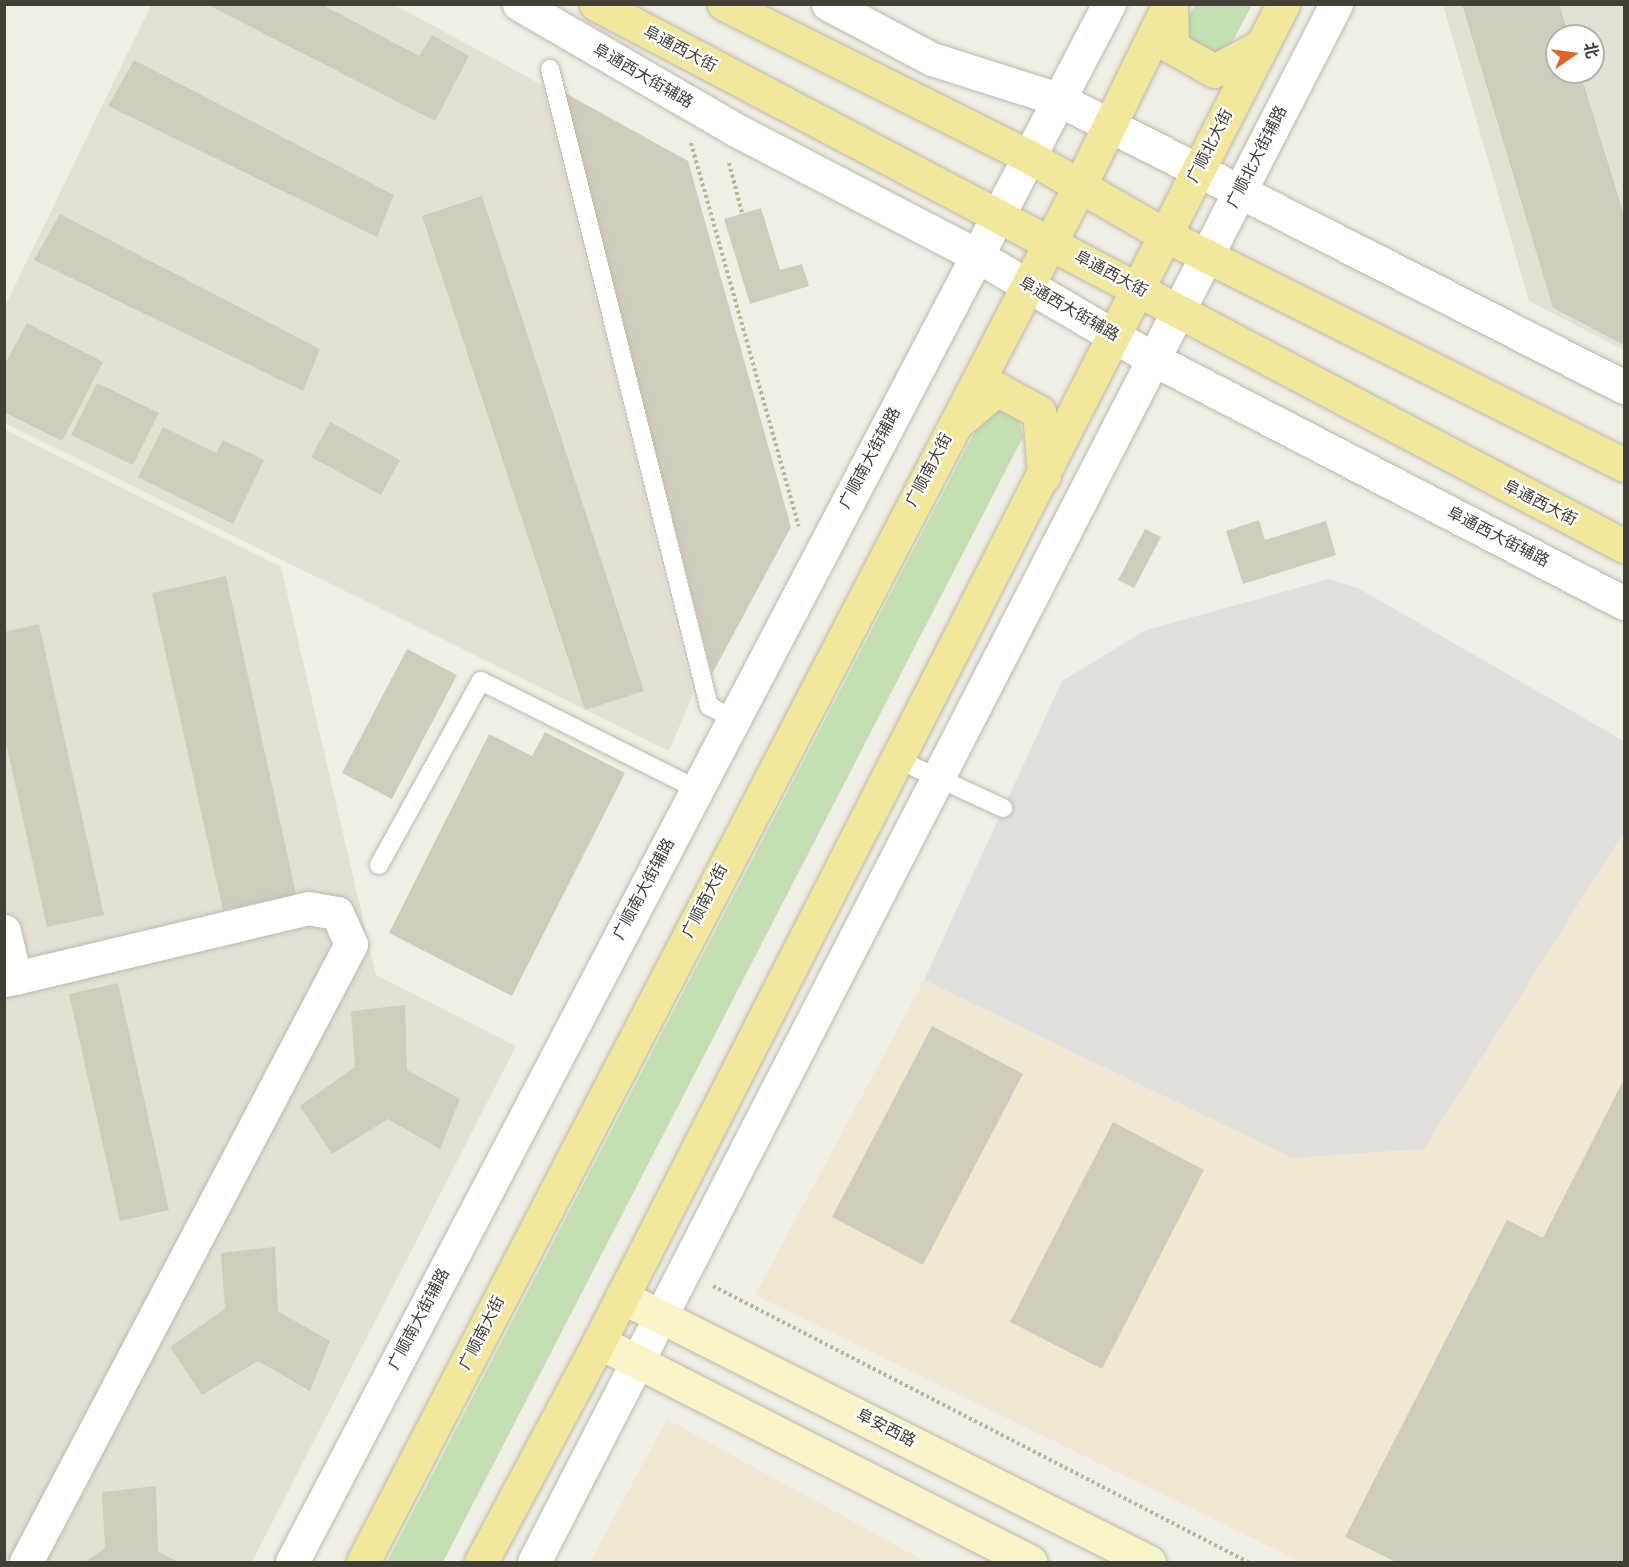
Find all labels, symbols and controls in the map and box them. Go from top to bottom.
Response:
street label: 阜通西大街 [640,22,720,76]
north arrow [1545,24,1605,84]
street label: 阜通西大街辅路 [590,40,696,112]
text: 北 [1580,40,1602,60]
street label: 广顺北大街辅路 [1223,103,1291,211]
street label: 广顺北大街 [1183,106,1237,186]
street label: 阜通西大街 [1071,247,1151,301]
street label: 阜通西大街辅路 [1016,273,1122,345]
street label: 广顺南大街辅路 [835,404,905,512]
street label: 广顺南大街 [902,430,956,510]
street label: 阜通西大街 [1500,476,1580,530]
street label: 阜通西大街辅路 [1444,503,1552,571]
street label: 广顺南大街辅路 [609,835,679,943]
street label: 广顺南大街 [678,861,732,941]
street label: 广顺南大街辅路 [384,1265,454,1373]
street label: 广顺南大街 [455,1293,509,1373]
street label: 阜安西路 [853,1405,919,1451]

